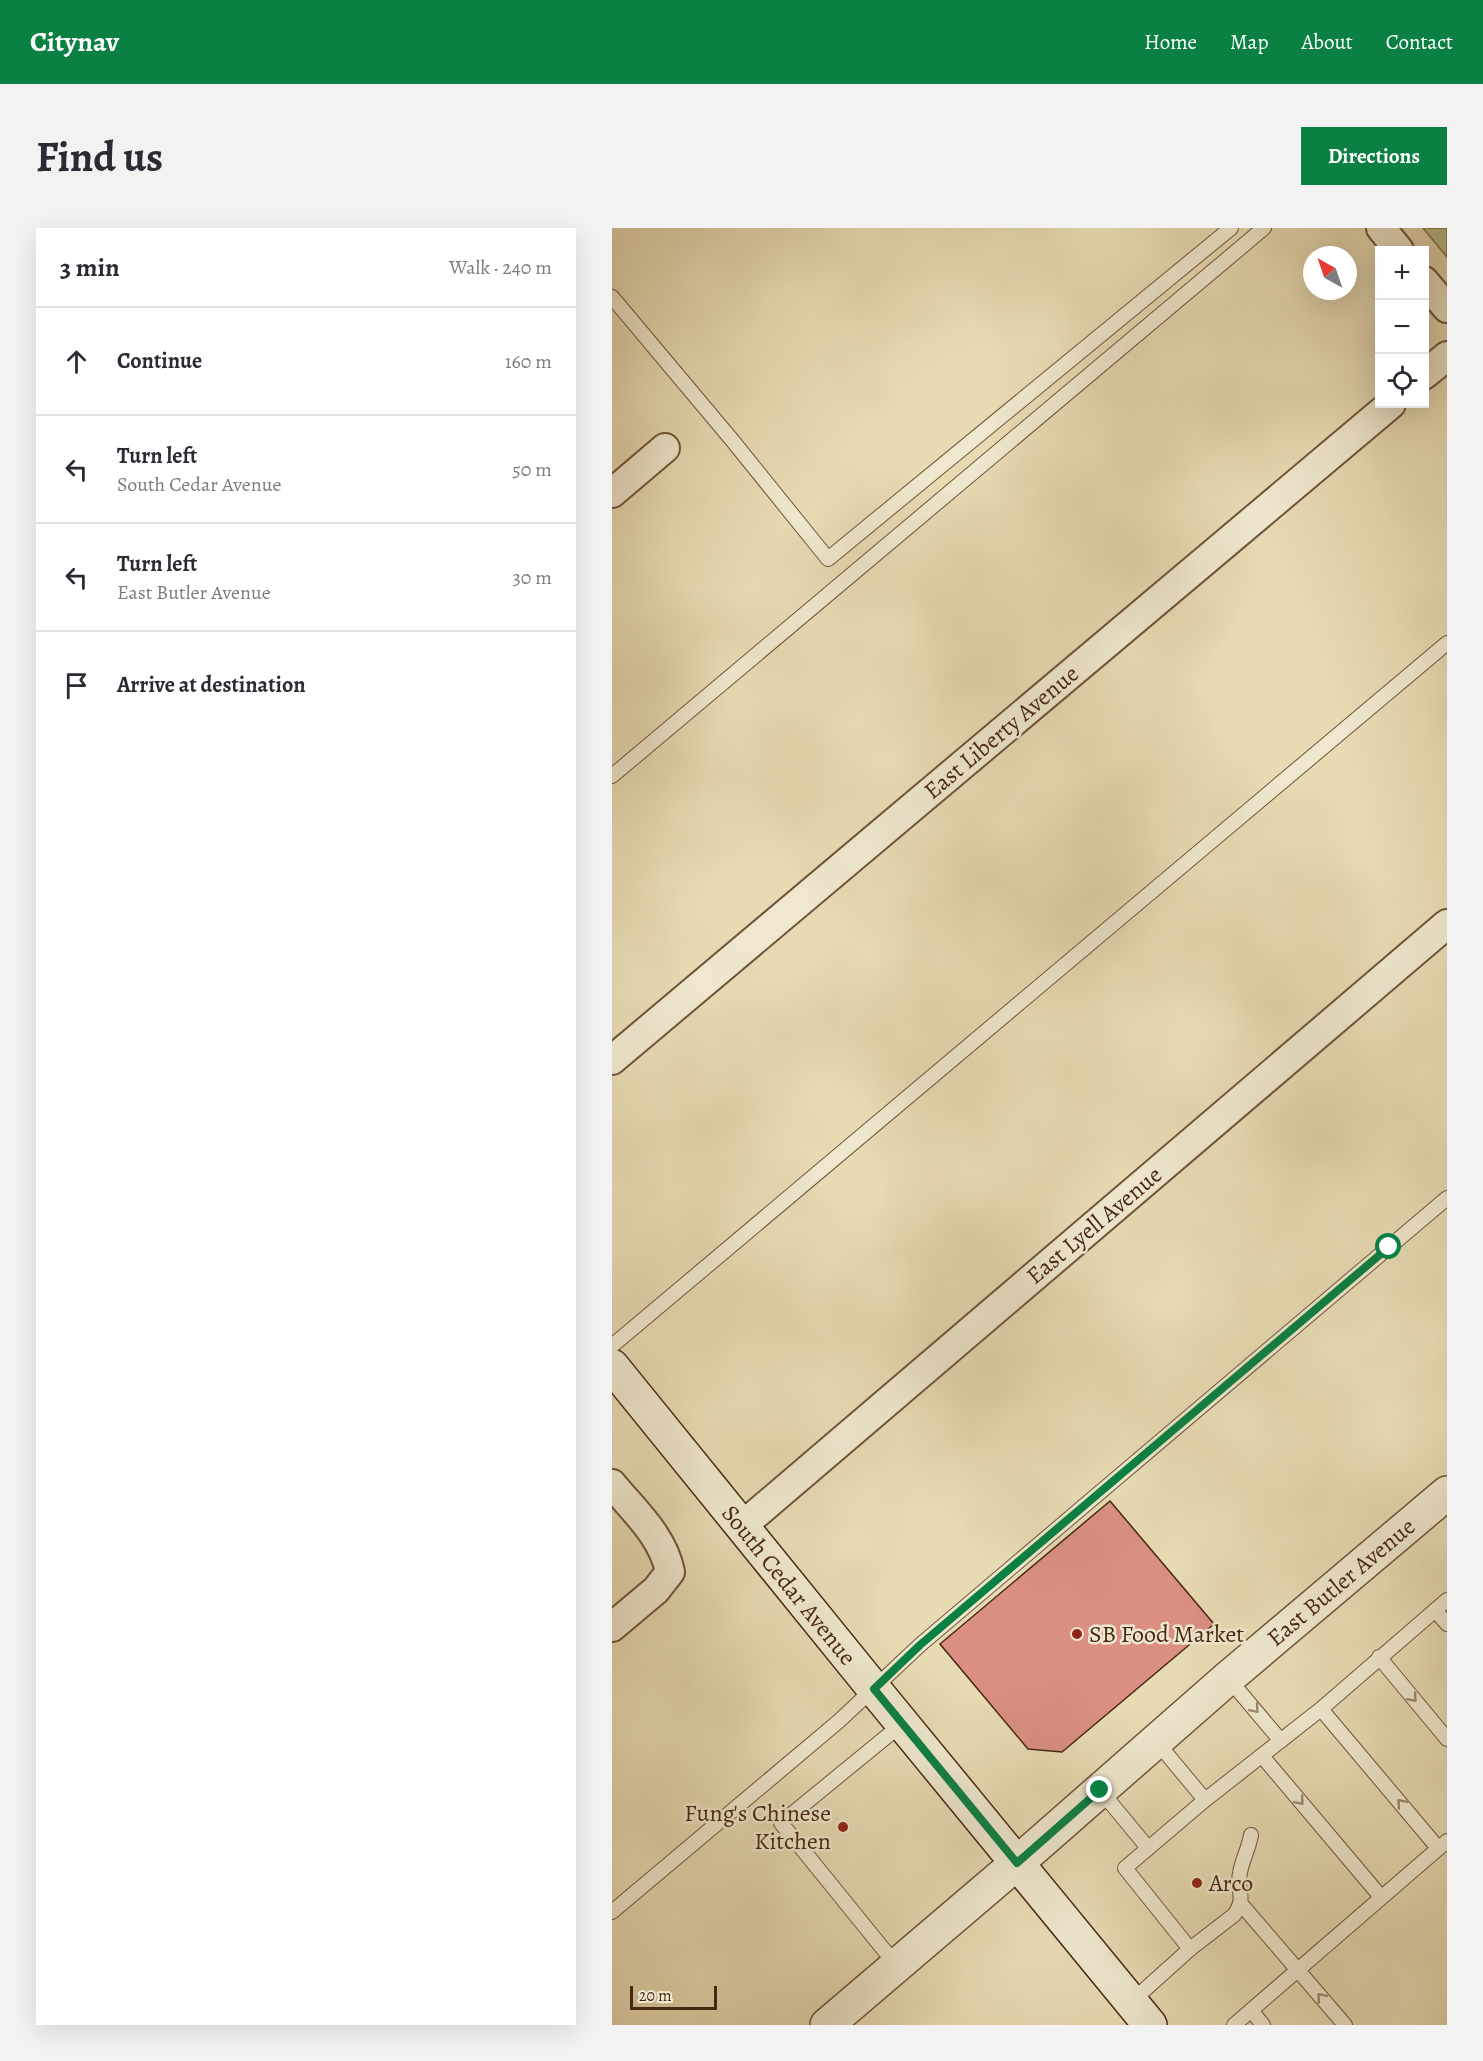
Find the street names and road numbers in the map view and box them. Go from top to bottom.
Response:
street label: East Liberty Avenue [917,658,1085,806]
street label: East Lyell Avenue [1019,1159,1169,1291]
street label: South Cedar Avenue [714,1498,864,1672]
street label: East Butler Avenue [1260,1510,1422,1654]

